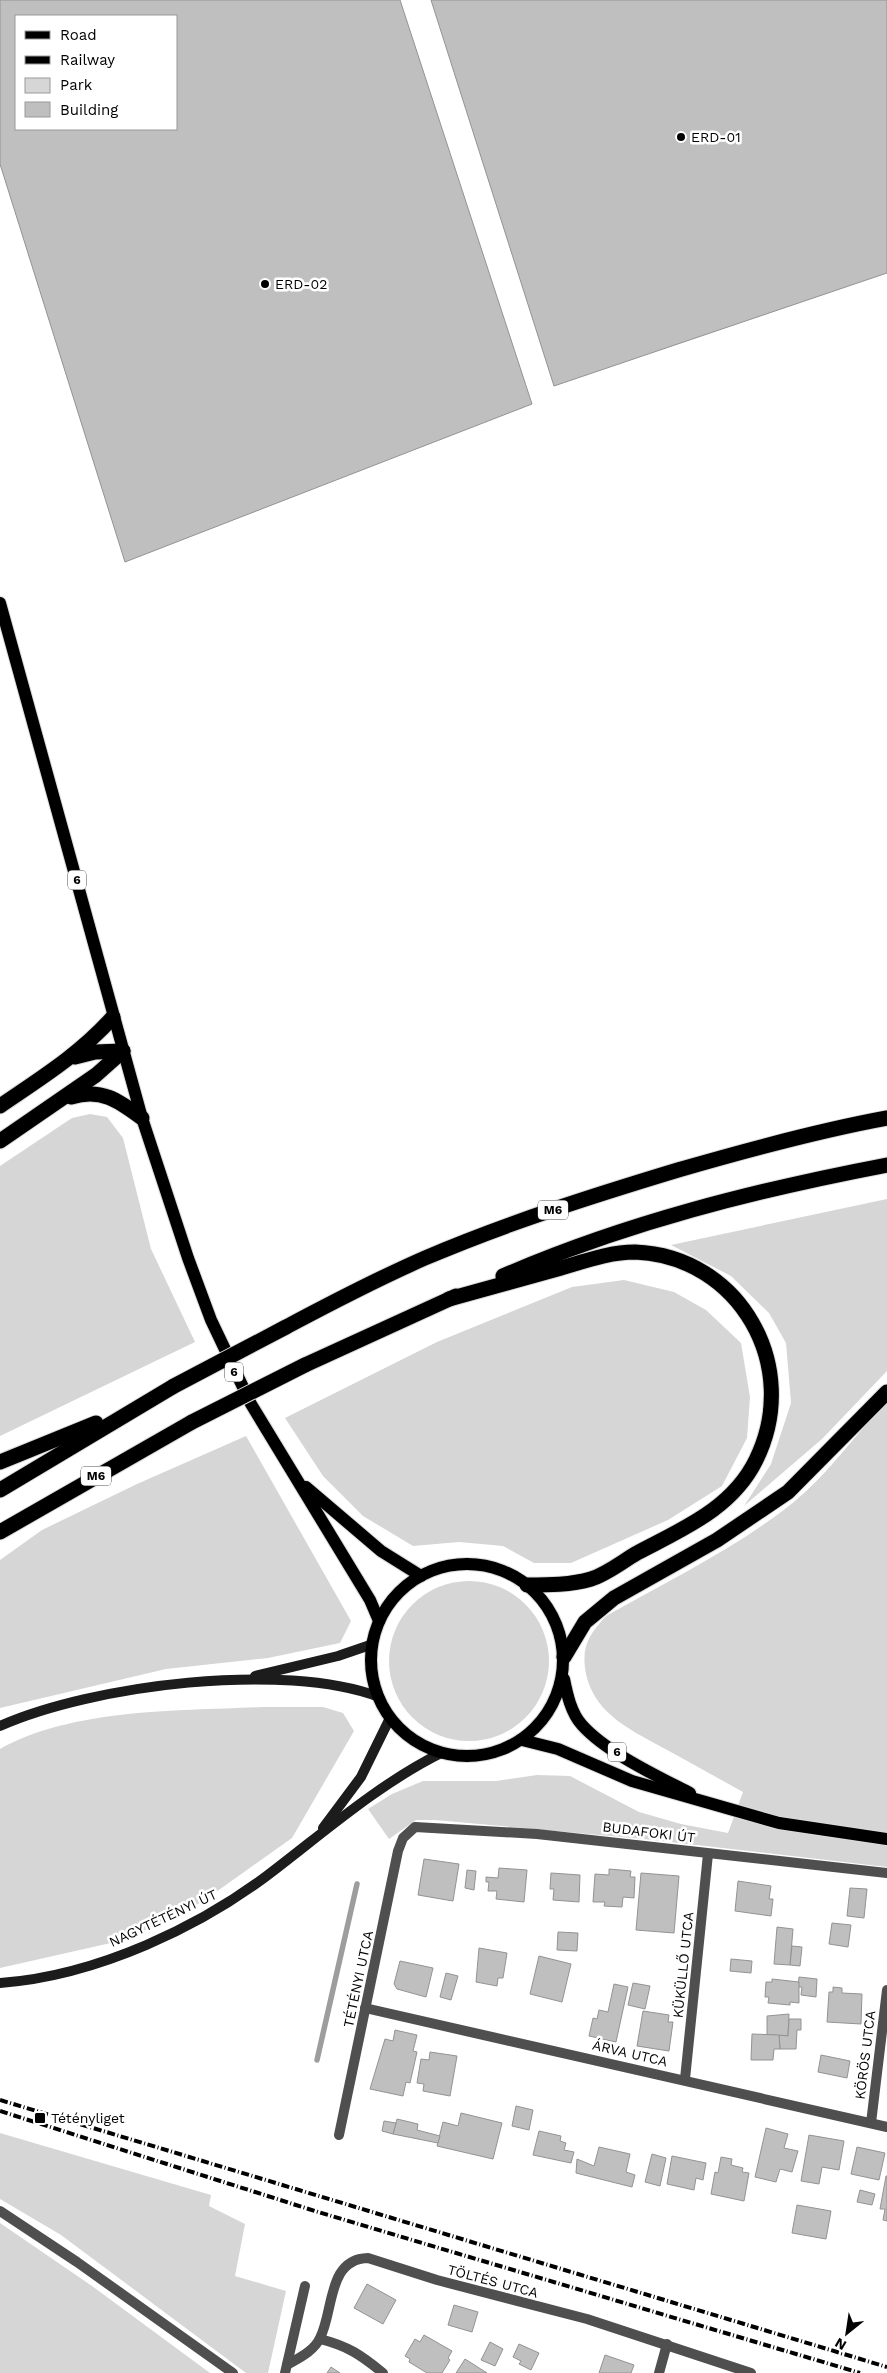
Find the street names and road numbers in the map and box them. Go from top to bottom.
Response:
road number: 6 [68,870,86,890]
road number: M6 [538,1200,568,1220]
road number: 6 [225,1362,243,1381]
road number: M6 [81,1466,111,1485]
road number: 6 [608,1742,626,1761]
street label: BUDAFOKI ÚT [602,1818,697,1846]
street label: NAGYTÉTÉNYI ÚT [106,1886,220,1950]
street label: KÜKÜLLŐ UTCA [669,1911,697,2019]
street label: TÉTÉNYI UTCA [340,1929,376,2029]
street label: KÖRÖS UTCA [852,2010,878,2100]
street label: ÁRVA UTCA [591,2037,669,2069]
street label: TÖLTÉS UTCA [446,2261,540,2301]

